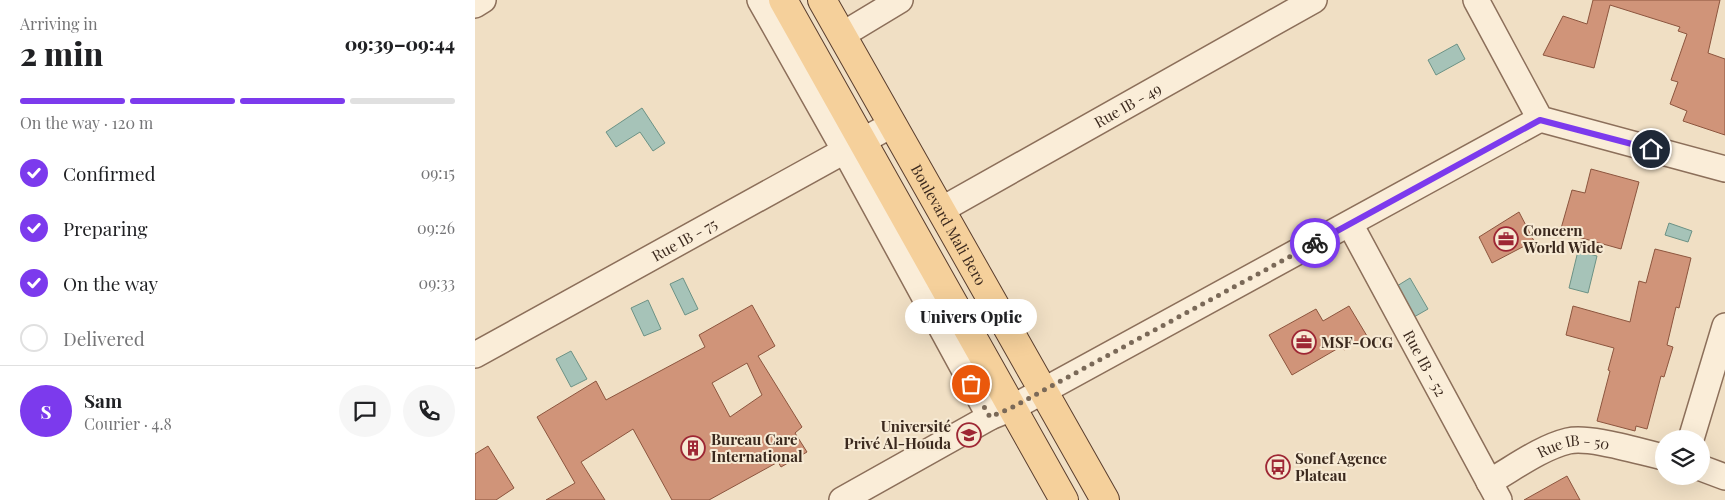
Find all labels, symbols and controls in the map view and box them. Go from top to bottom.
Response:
text: Arriving in [20,13,98,34]
text: 09:39–09:44 [345,30,455,56]
text: 2 min [20,31,103,74]
street label: Rue IB - 49 [1090,78,1165,132]
text: On the way · 120 m [20,112,153,133]
pin [1630,128,1672,170]
icon: home [1637,135,1665,163]
icon: check [20,159,48,187]
text: Confirmed [63,160,156,186]
street label: Boulevard Mali Bero [907,160,991,289]
text: 09:15 [421,162,455,183]
street label: Rue IB - 75 [648,213,720,265]
icon: check [20,214,48,242]
text: Preparing [63,215,148,241]
text: 09:26 [417,217,455,238]
courier [1290,218,1340,268]
place label: Concern World Wide [1522,220,1604,257]
office icon: Concern World Wide [1493,226,1519,252]
icon: bike [1301,229,1329,257]
icon: check [20,269,48,297]
text: On the way [63,270,158,296]
text: 09:33 [419,272,455,293]
callout: Univers Optic [905,299,1037,334]
text: Univers Optic [920,306,1022,327]
text: Delivered [63,325,145,351]
street label: Rue IB - 52 [1399,326,1451,400]
office icon: MSF-OCG [1291,329,1317,355]
place label: MSF-OCG [1321,332,1393,352]
pin [950,363,992,405]
icon: bag [957,370,985,398]
button: chat [339,385,391,437]
button: phone [403,385,455,437]
text: Sam [84,387,122,413]
text: S [40,398,52,424]
text: Courier · 4.8 [84,413,172,434]
place label: Université Privé Al-Houda [844,416,951,453]
school or university icon: Université Privé Al-Houda [956,422,982,448]
place label: Bureau Care International [711,429,803,466]
street label: Rue IB - 50 [1533,430,1611,462]
map controls [1655,430,1710,485]
button: layers [1655,430,1710,485]
building icon: Bureau Care International [680,435,706,461]
place label: Sonef Agence Plateau [1295,448,1387,485]
bus stop icon: Sonef Agence Plateau [1265,454,1291,480]

